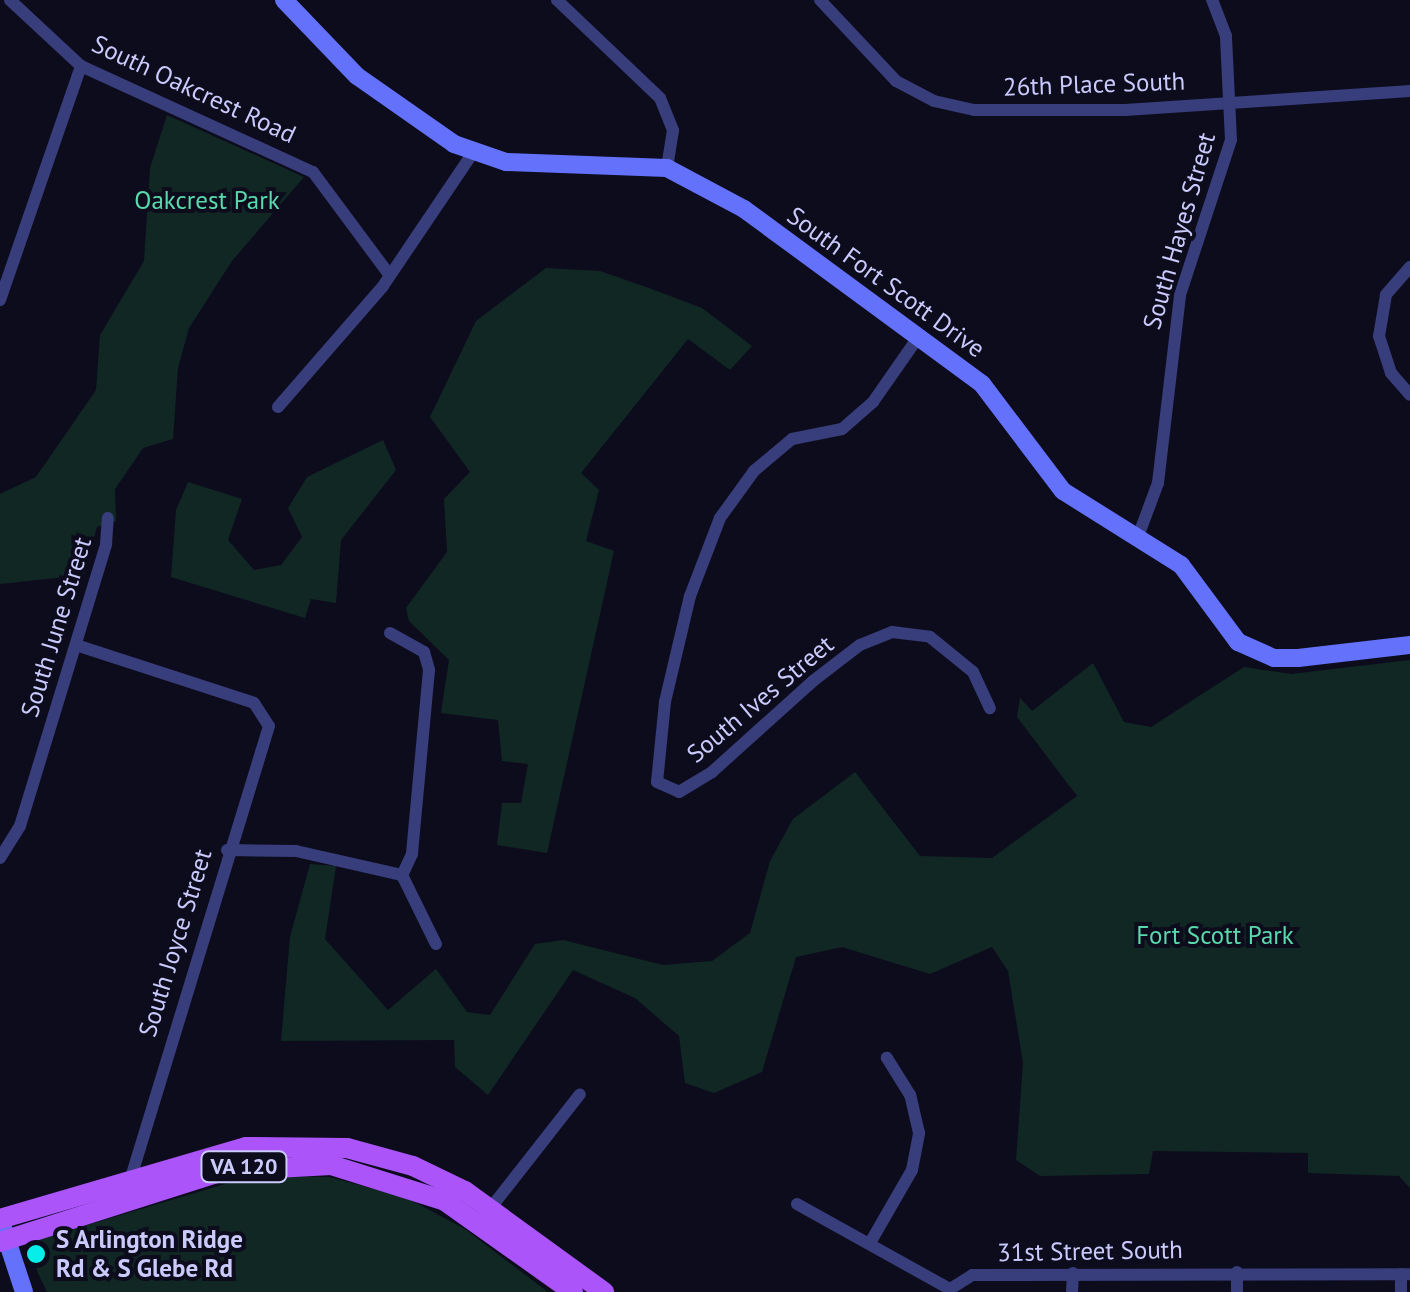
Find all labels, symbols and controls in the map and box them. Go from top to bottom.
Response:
street label: South Oakcrest Road [87,29,301,149]
street label: 26th Place South [1002,66,1186,102]
street label: South Hayes Street [1137,129,1221,333]
park label: Oakcrest Park [134,185,280,215]
street label: South Fort Scott Drive [781,200,991,364]
street label: South June Street [14,533,98,721]
street label: South Ives Street [681,629,839,769]
street label: South Joyce Street [132,846,218,1040]
park label: Fort Scott Park [1136,920,1294,950]
road number: VA 120 [199,1150,289,1184]
place label: S Arlington Ridge Rd & S Glebe Rd [56,1225,244,1284]
street label: 31st Street South [997,1234,1183,1268]
marker: S Arlington Ridge Rd & S Glebe Rd [25,1243,47,1265]

